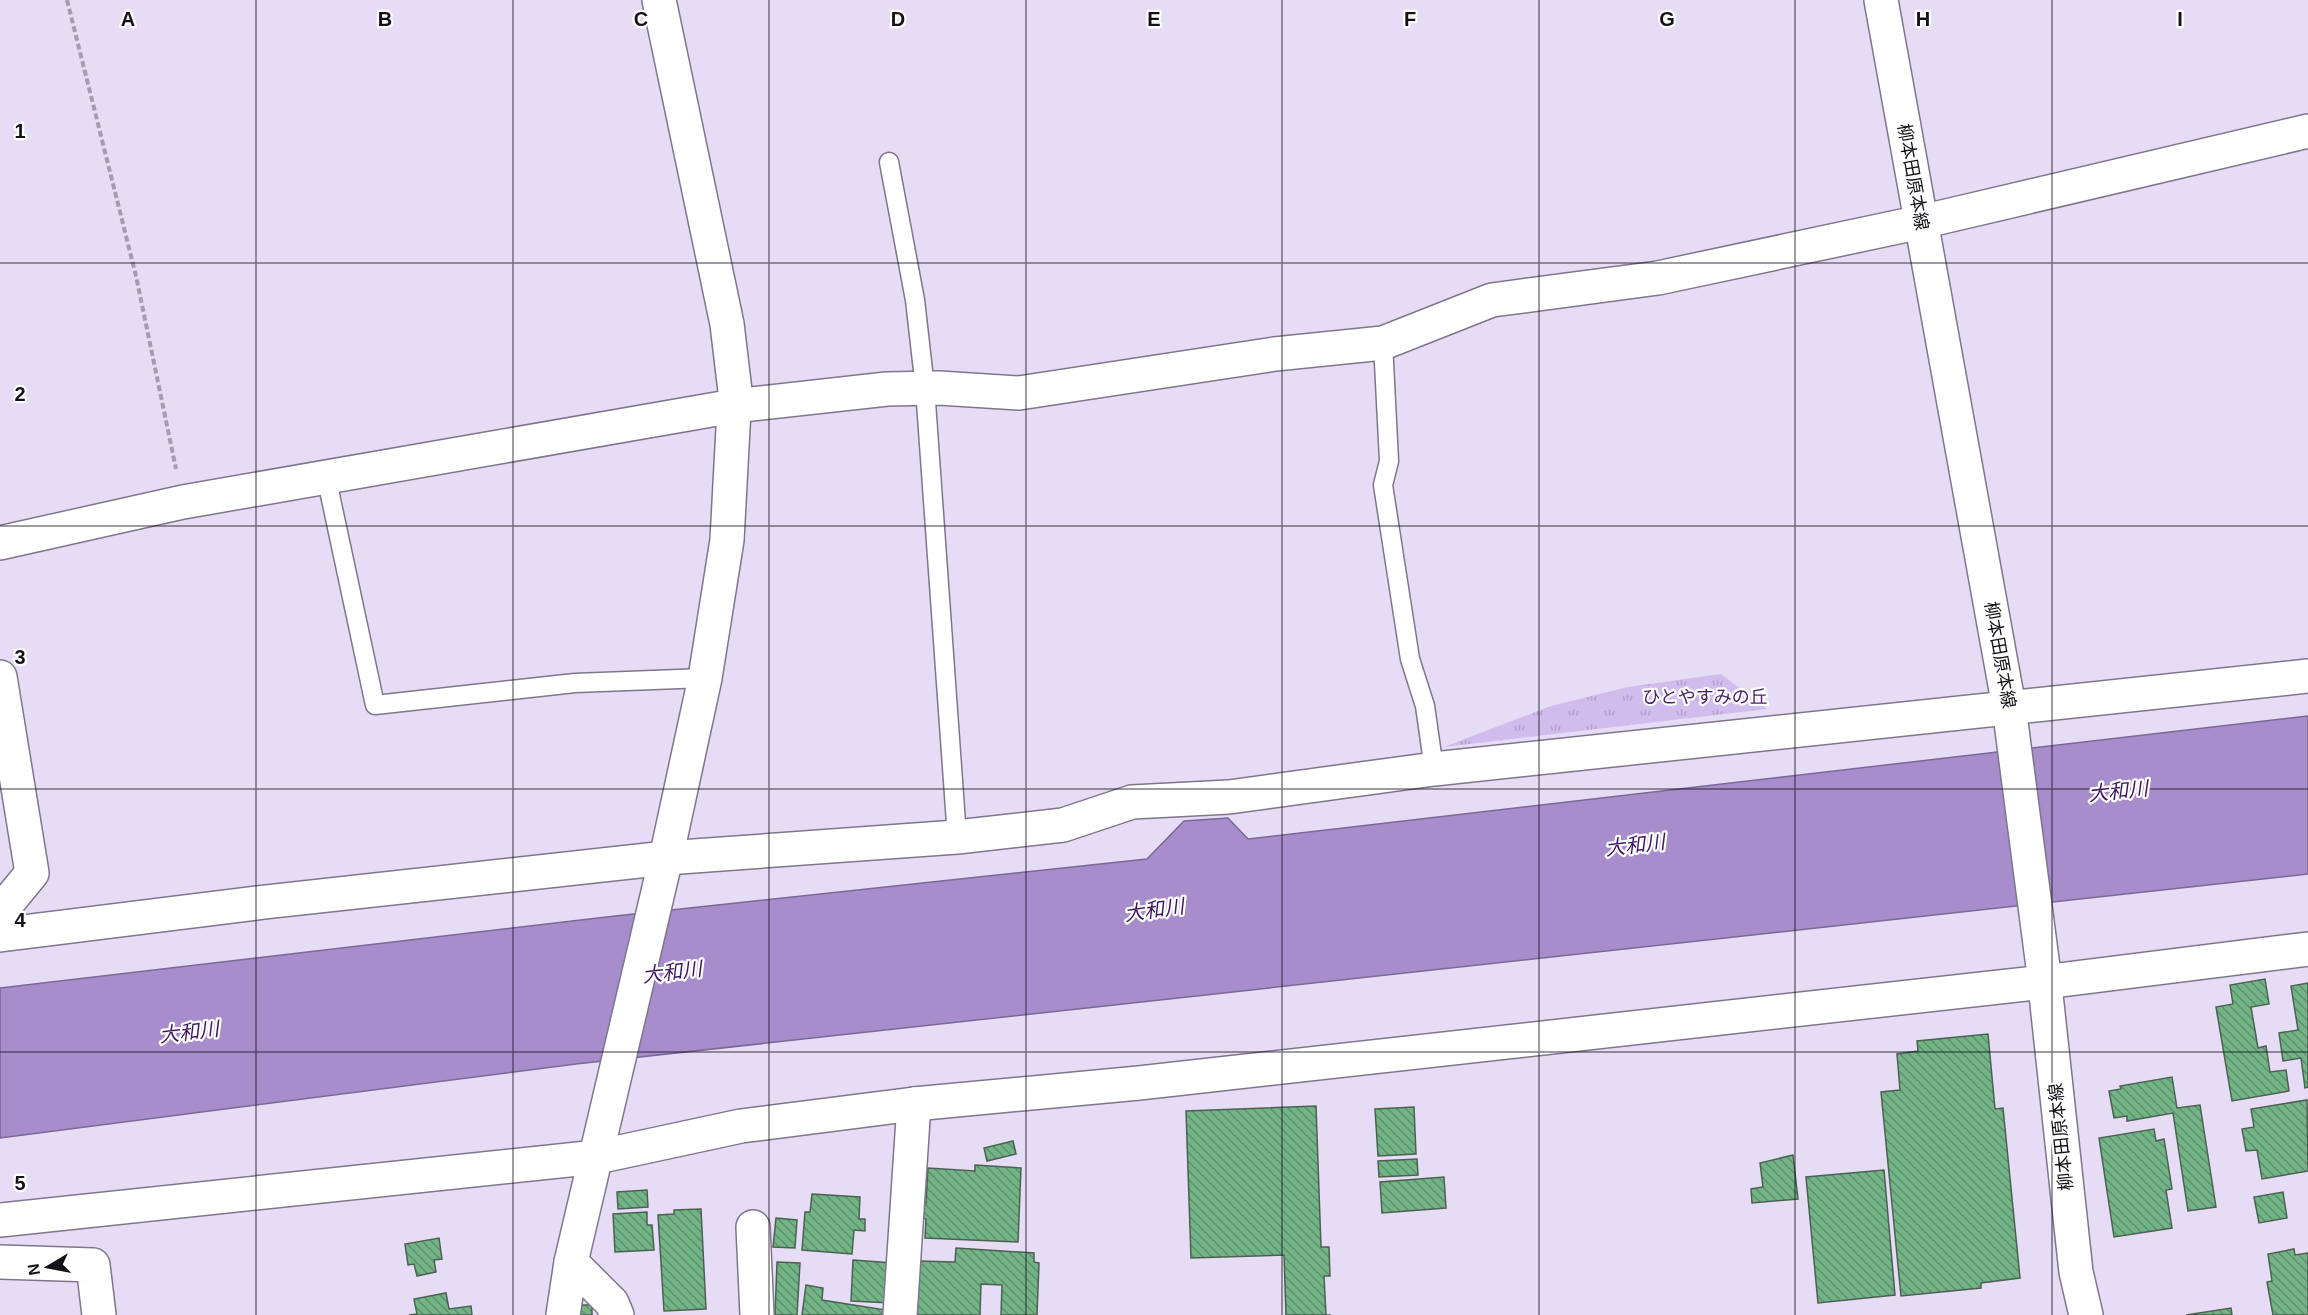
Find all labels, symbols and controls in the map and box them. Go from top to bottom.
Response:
text: A [121,8,135,30]
text: B [378,8,392,30]
text: C [634,8,648,30]
text: D [891,8,905,30]
text: E [1147,8,1161,30]
text: F [1404,8,1416,30]
text: G [1659,8,1675,30]
text: H [1916,8,1930,30]
text: I [2177,8,2183,30]
text: 1 [14,120,26,142]
street label: 柳本田原本線 [1894,122,1932,232]
text: 2 [14,383,26,405]
street label: 柳本田原本線 [1981,600,2019,710]
text: 3 [14,646,26,668]
park label: ひとやすみの丘 [1642,687,1768,707]
water label: 大和川 [2087,777,2151,805]
water label: 大和川 [1604,830,1668,860]
water label: 大和川 [1123,895,1187,925]
text: 4 [14,909,26,931]
water label: 大和川 [641,957,705,987]
water label: 大和川 [158,1017,222,1047]
street label: 柳本田原本線 [2045,1082,2077,1192]
text: 5 [14,1172,26,1194]
north arrow [18,1237,78,1297]
text: N [24,1262,43,1277]

